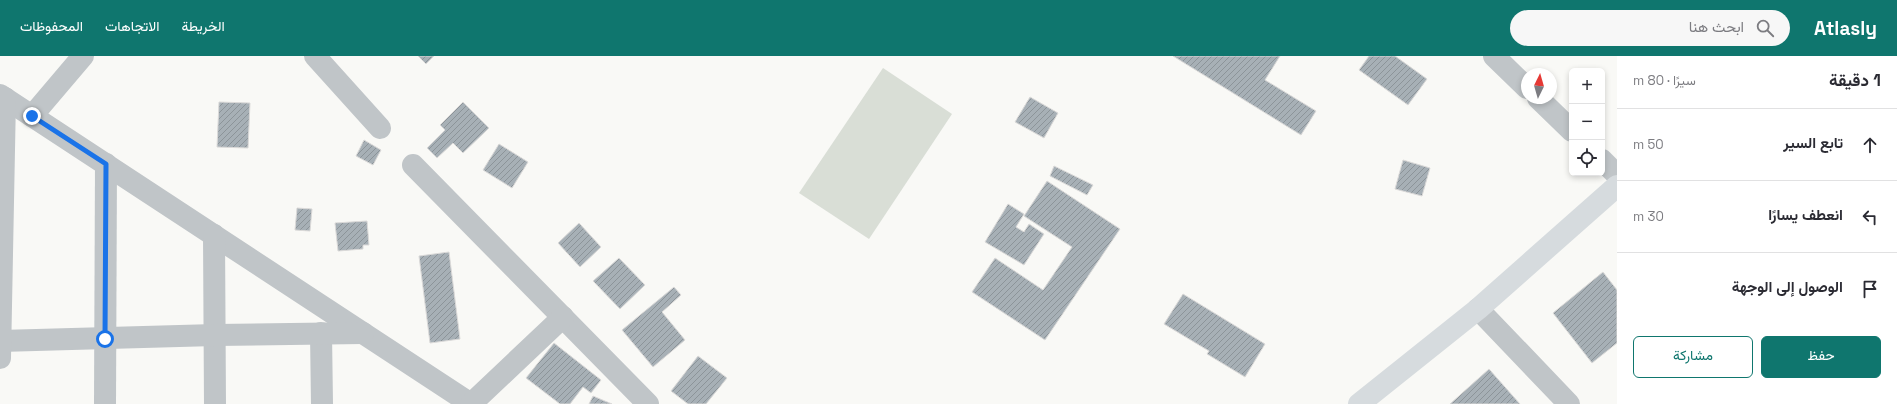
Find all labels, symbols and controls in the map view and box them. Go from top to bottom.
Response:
search box [1510,10,1790,46]
text: Atlasly [1814,16,1877,41]
text: المحفوظات [20,17,83,35]
text: الاتجاهات [105,17,159,35]
text: الخريطة [181,17,225,35]
text: ابحث هنا [1689,17,1744,36]
icon: search [1754,17,1776,39]
north arrow [1521,68,1557,104]
map controls [1569,68,1605,176]
button: + [1569,68,1605,104]
text: 1 دقيقة [1829,69,1881,91]
text: سيرًا · 80 m [1633,72,1696,89]
button: − [1569,104,1605,140]
route end [23,107,41,125]
text: تابع السير [1783,133,1843,152]
icon: ahead [1859,134,1881,156]
text: 50 m [1633,136,1664,153]
button: locate [1569,140,1605,176]
text: انعطف يسارًا [1768,205,1843,224]
icon: left [1859,206,1881,228]
text: 30 m [1633,208,1664,225]
text: الوصول إلى الوجهة [1732,277,1843,296]
icon: arrive [1859,278,1881,300]
route start [96,330,114,348]
button: مشاركة [1633,336,1753,378]
button: حفظ [1761,336,1881,378]

